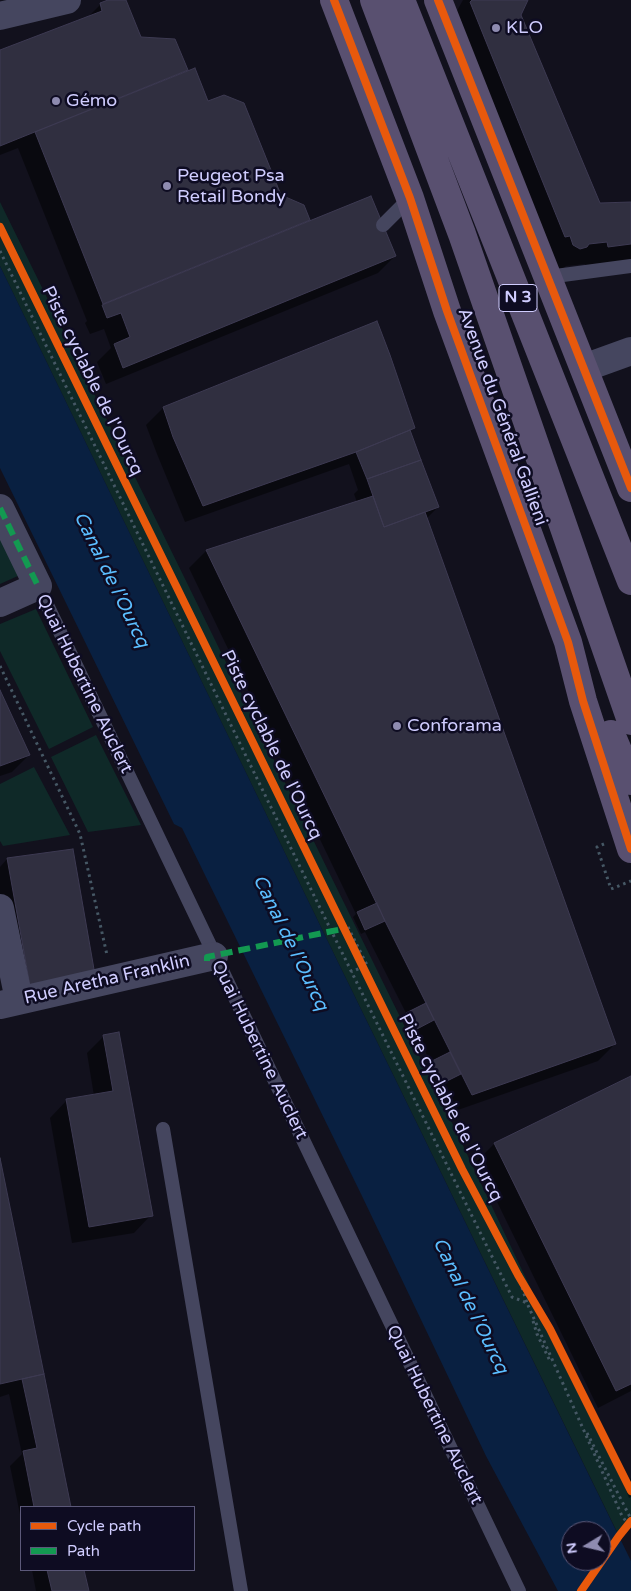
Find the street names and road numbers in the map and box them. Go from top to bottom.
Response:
street label: Piste cyclable de l'Ourcq [37,283,147,479]
road number: N 3 [499,284,537,312]
street label: Avenue du Général Gallieni [453,305,551,529]
street label: Quai Hubertine Auclert [31,591,137,777]
street label: Piste cyclable de l'Ourcq [216,647,326,843]
street label: Rue Aretha Franklin [22,950,192,1010]
street label: Quai Hubertine Auclert [206,957,312,1143]
street label: Piste cyclable de l'Ourcq [393,1010,507,1206]
street label: Quai Hubertine Auclert [381,1322,487,1508]

